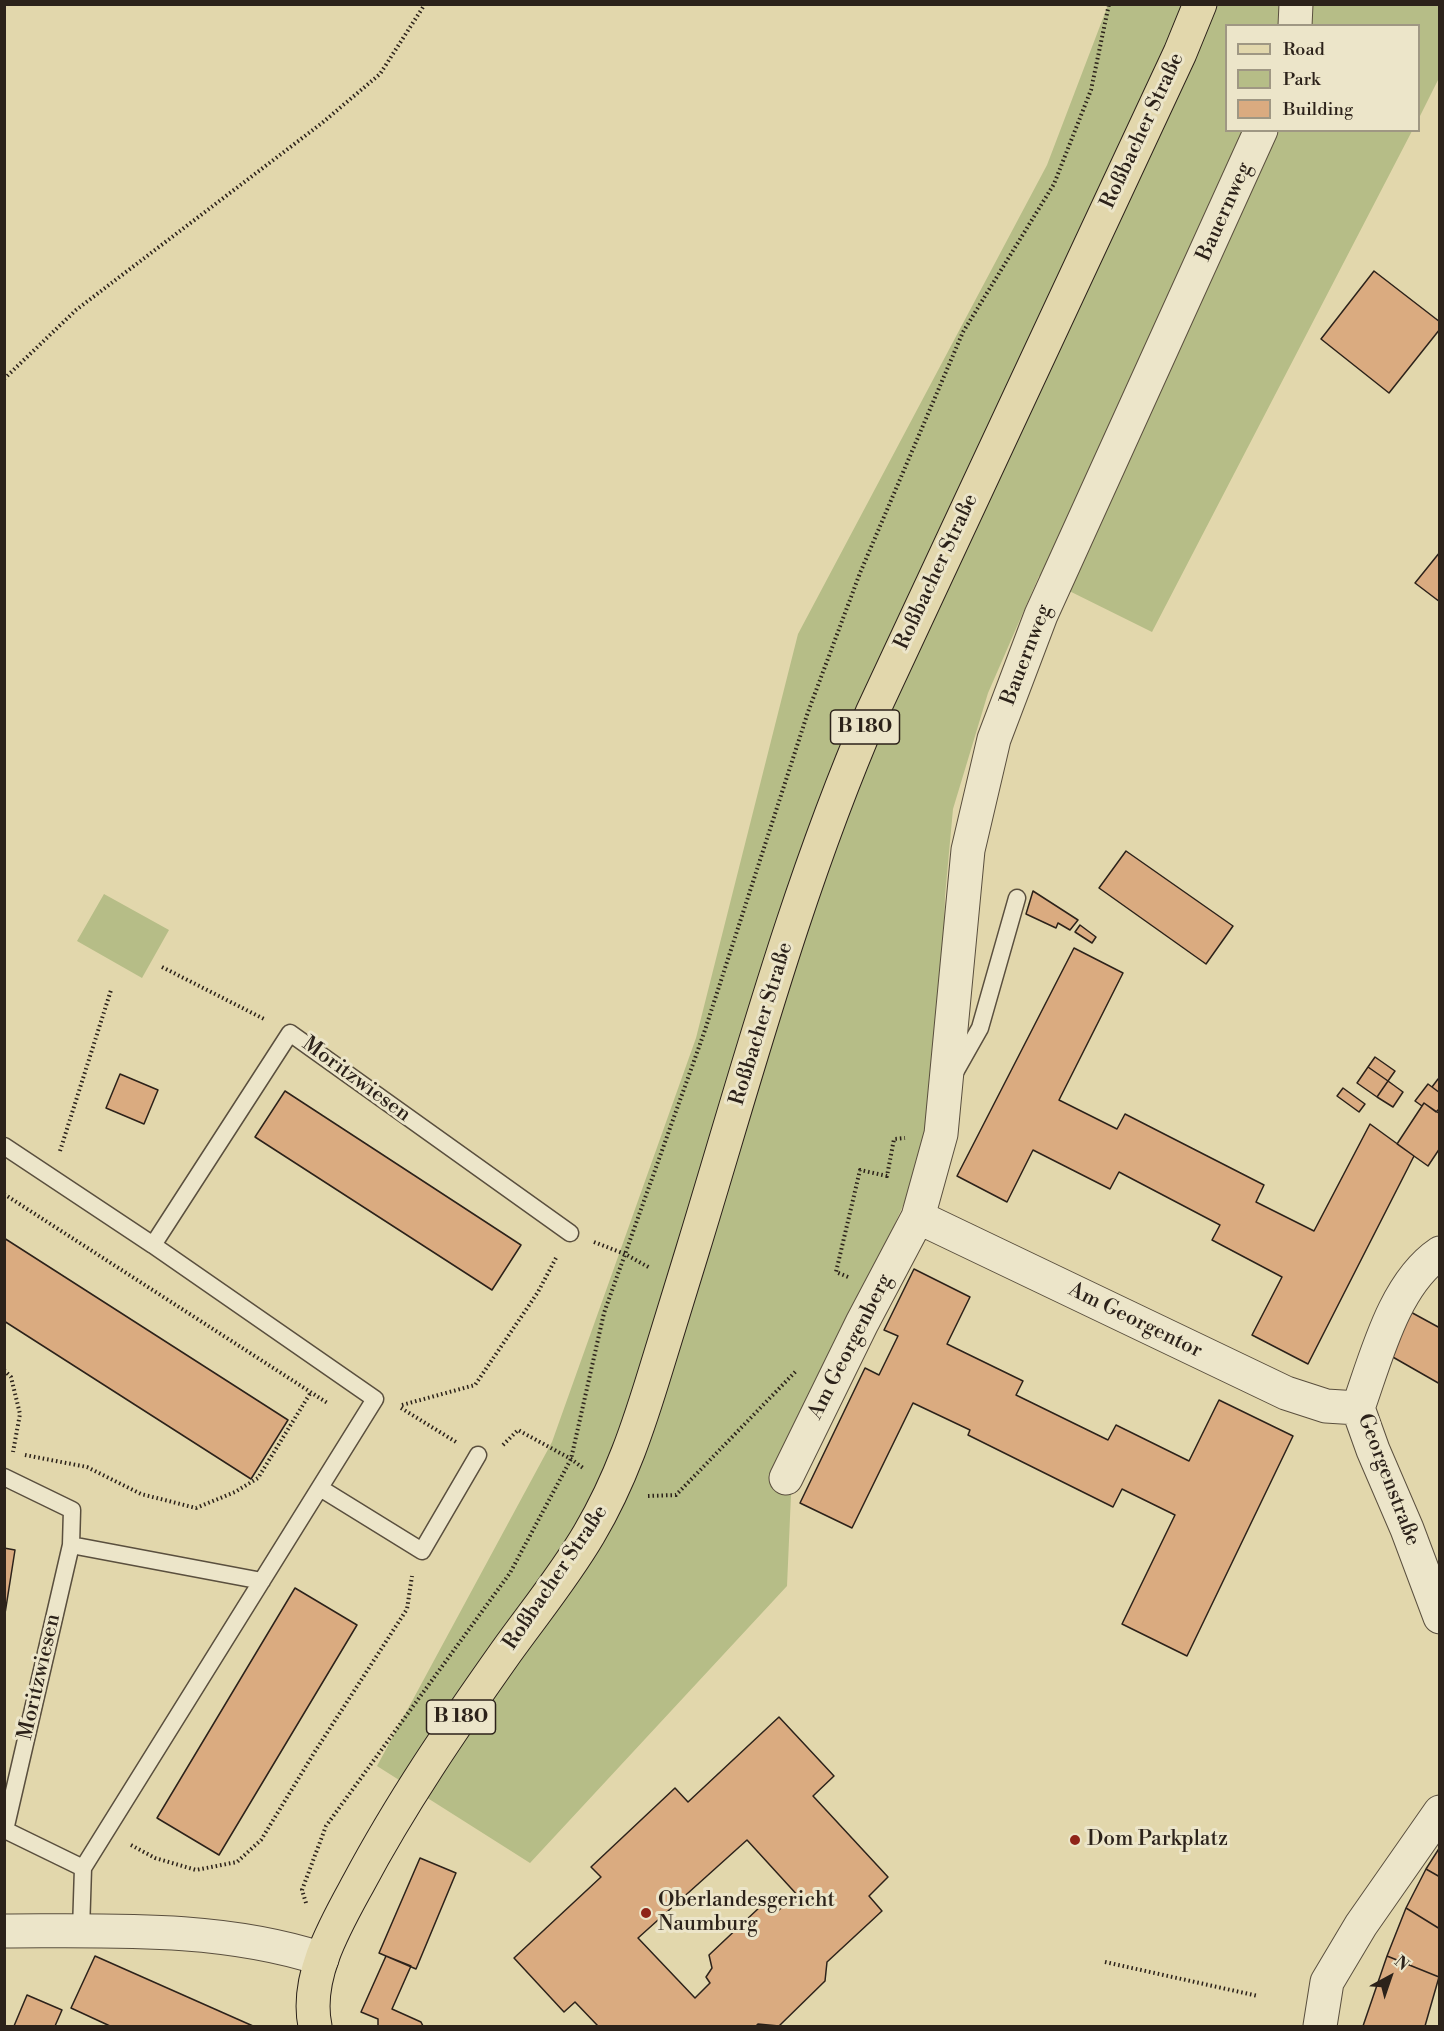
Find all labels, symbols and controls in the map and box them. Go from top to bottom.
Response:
legend [1225,24,1420,132]
text: Road [1283,38,1325,61]
street label: Roßbacher Straße [1096,49,1190,213]
text: Park [1283,68,1320,91]
text: Building [1283,98,1353,121]
street label: Bauernweg [1192,159,1258,265]
street label: Roßbacher Straße [890,490,984,654]
street label: Bauernweg [996,601,1058,709]
road number: B 180 [830,710,900,744]
street label: Roßbacher Straße [725,940,799,1108]
street label: Moritzwiesen [297,1032,415,1128]
street label: Am Georgenberg [803,1270,899,1424]
street label: Am Georgentor [1064,1278,1206,1364]
street label: Georgenstraße [1351,1410,1425,1550]
street label: Roßbacher Straße [498,1501,614,1655]
street label: Moritzwiesen [13,1612,67,1742]
road number: B 180 [426,1700,496,1734]
place label: Dom Parkplatz [1087,1827,1228,1853]
marker: Dom Parkplatz [1068,1833,1082,1847]
place label: Oberlandesgericht Naumburg [658,1888,835,1938]
marker: Oberlandesgericht Naumburg [639,1906,653,1920]
north arrow [1360,1947,1420,2007]
text: N [1390,1951,1413,1975]

